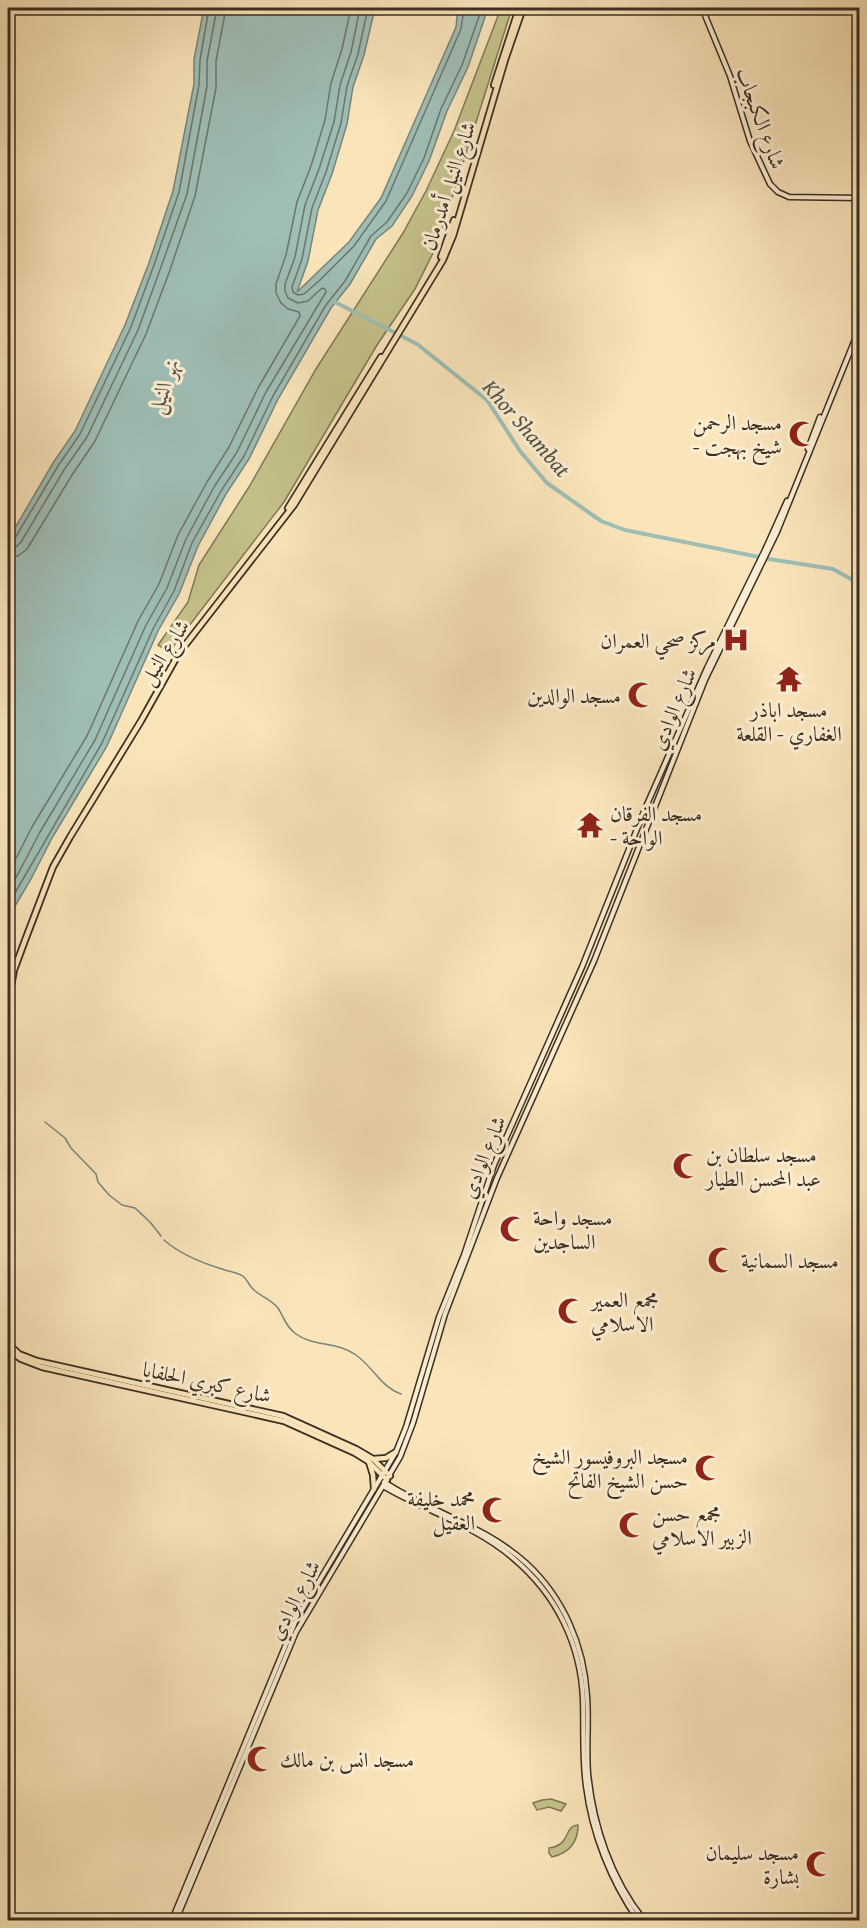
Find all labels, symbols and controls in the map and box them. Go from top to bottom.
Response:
street label: شارع الكبجاب [725,63,794,174]
street label: شارع النيل أمدرمان [413,117,486,255]
water label: نهر النيل [139,354,187,418]
water label: Khor Shambat [475,371,579,485]
place label: مسجد الرحمن - شيخ بهجت [693,407,782,466]
mosque icon: مسجد الرحمن - شيخ بهجت [787,419,817,449]
street label: شارع النيل [131,613,199,693]
place label: مركز صحي العمران [600,625,716,661]
hospital icon: مركز صحي العمران [721,625,751,655]
street label: شارع الوادي [642,663,707,756]
temple icon: مسجد اباذر الغفاري - القلعة [774,664,804,694]
place label: مسجد الوالدين [527,680,621,711]
mosque icon: مسجد الوالدين [626,680,656,710]
place label: مسجد اباذر الغفاري - القلعة [736,694,842,750]
place label: مسجد الفرقان - الواحة [610,798,702,853]
temple icon: مسجد الفرقان - الواحة [575,810,605,840]
street label: شارع الوادي [452,1111,516,1204]
place label: مسجد سلطان بن عبد المحسن الطيار [704,1139,821,1194]
mosque icon: مسجد سلطان بن عبد المحسن الطيار [671,1151,701,1181]
place label: مسجد واحة الساجدين [533,1202,612,1257]
mosque icon: مسجد واحة الساجدين [498,1214,528,1244]
mosque icon: مسجد السمانية [706,1245,736,1275]
place label: مسجد السمانية [741,1245,839,1276]
place label: مجمع العمير الاسلامي [589,1284,659,1341]
mosque icon: مجمع العمير الاسلامي [556,1296,586,1326]
street label: شارع كبري الحلفايا [139,1353,274,1414]
place label: مسجد البروفيسور الشيخ حسن الشيخ الفاتح [532,1441,688,1500]
mosque icon: مسجد البروفيسور الشيخ حسن الشيخ الفاتح [693,1453,723,1483]
place label: محمد خليفة العقيل [407,1483,475,1538]
mosque icon: محمد خليفة العقيل [480,1495,510,1525]
place label: مجمع حسن الزبير الاسلامي [652,1498,752,1555]
mosque icon: مجمع حسن الزبير الاسلامي [617,1510,647,1540]
street label: شارع الوادي [260,1554,331,1647]
mosque icon: مسجد انس بن مالك [245,1744,275,1774]
place label: مسجد انس بن مالك [280,1744,414,1775]
place label: مسجد سليمان بشارة [705,1837,799,1892]
mosque icon: مسجد سليمان بشارة [804,1849,834,1879]

